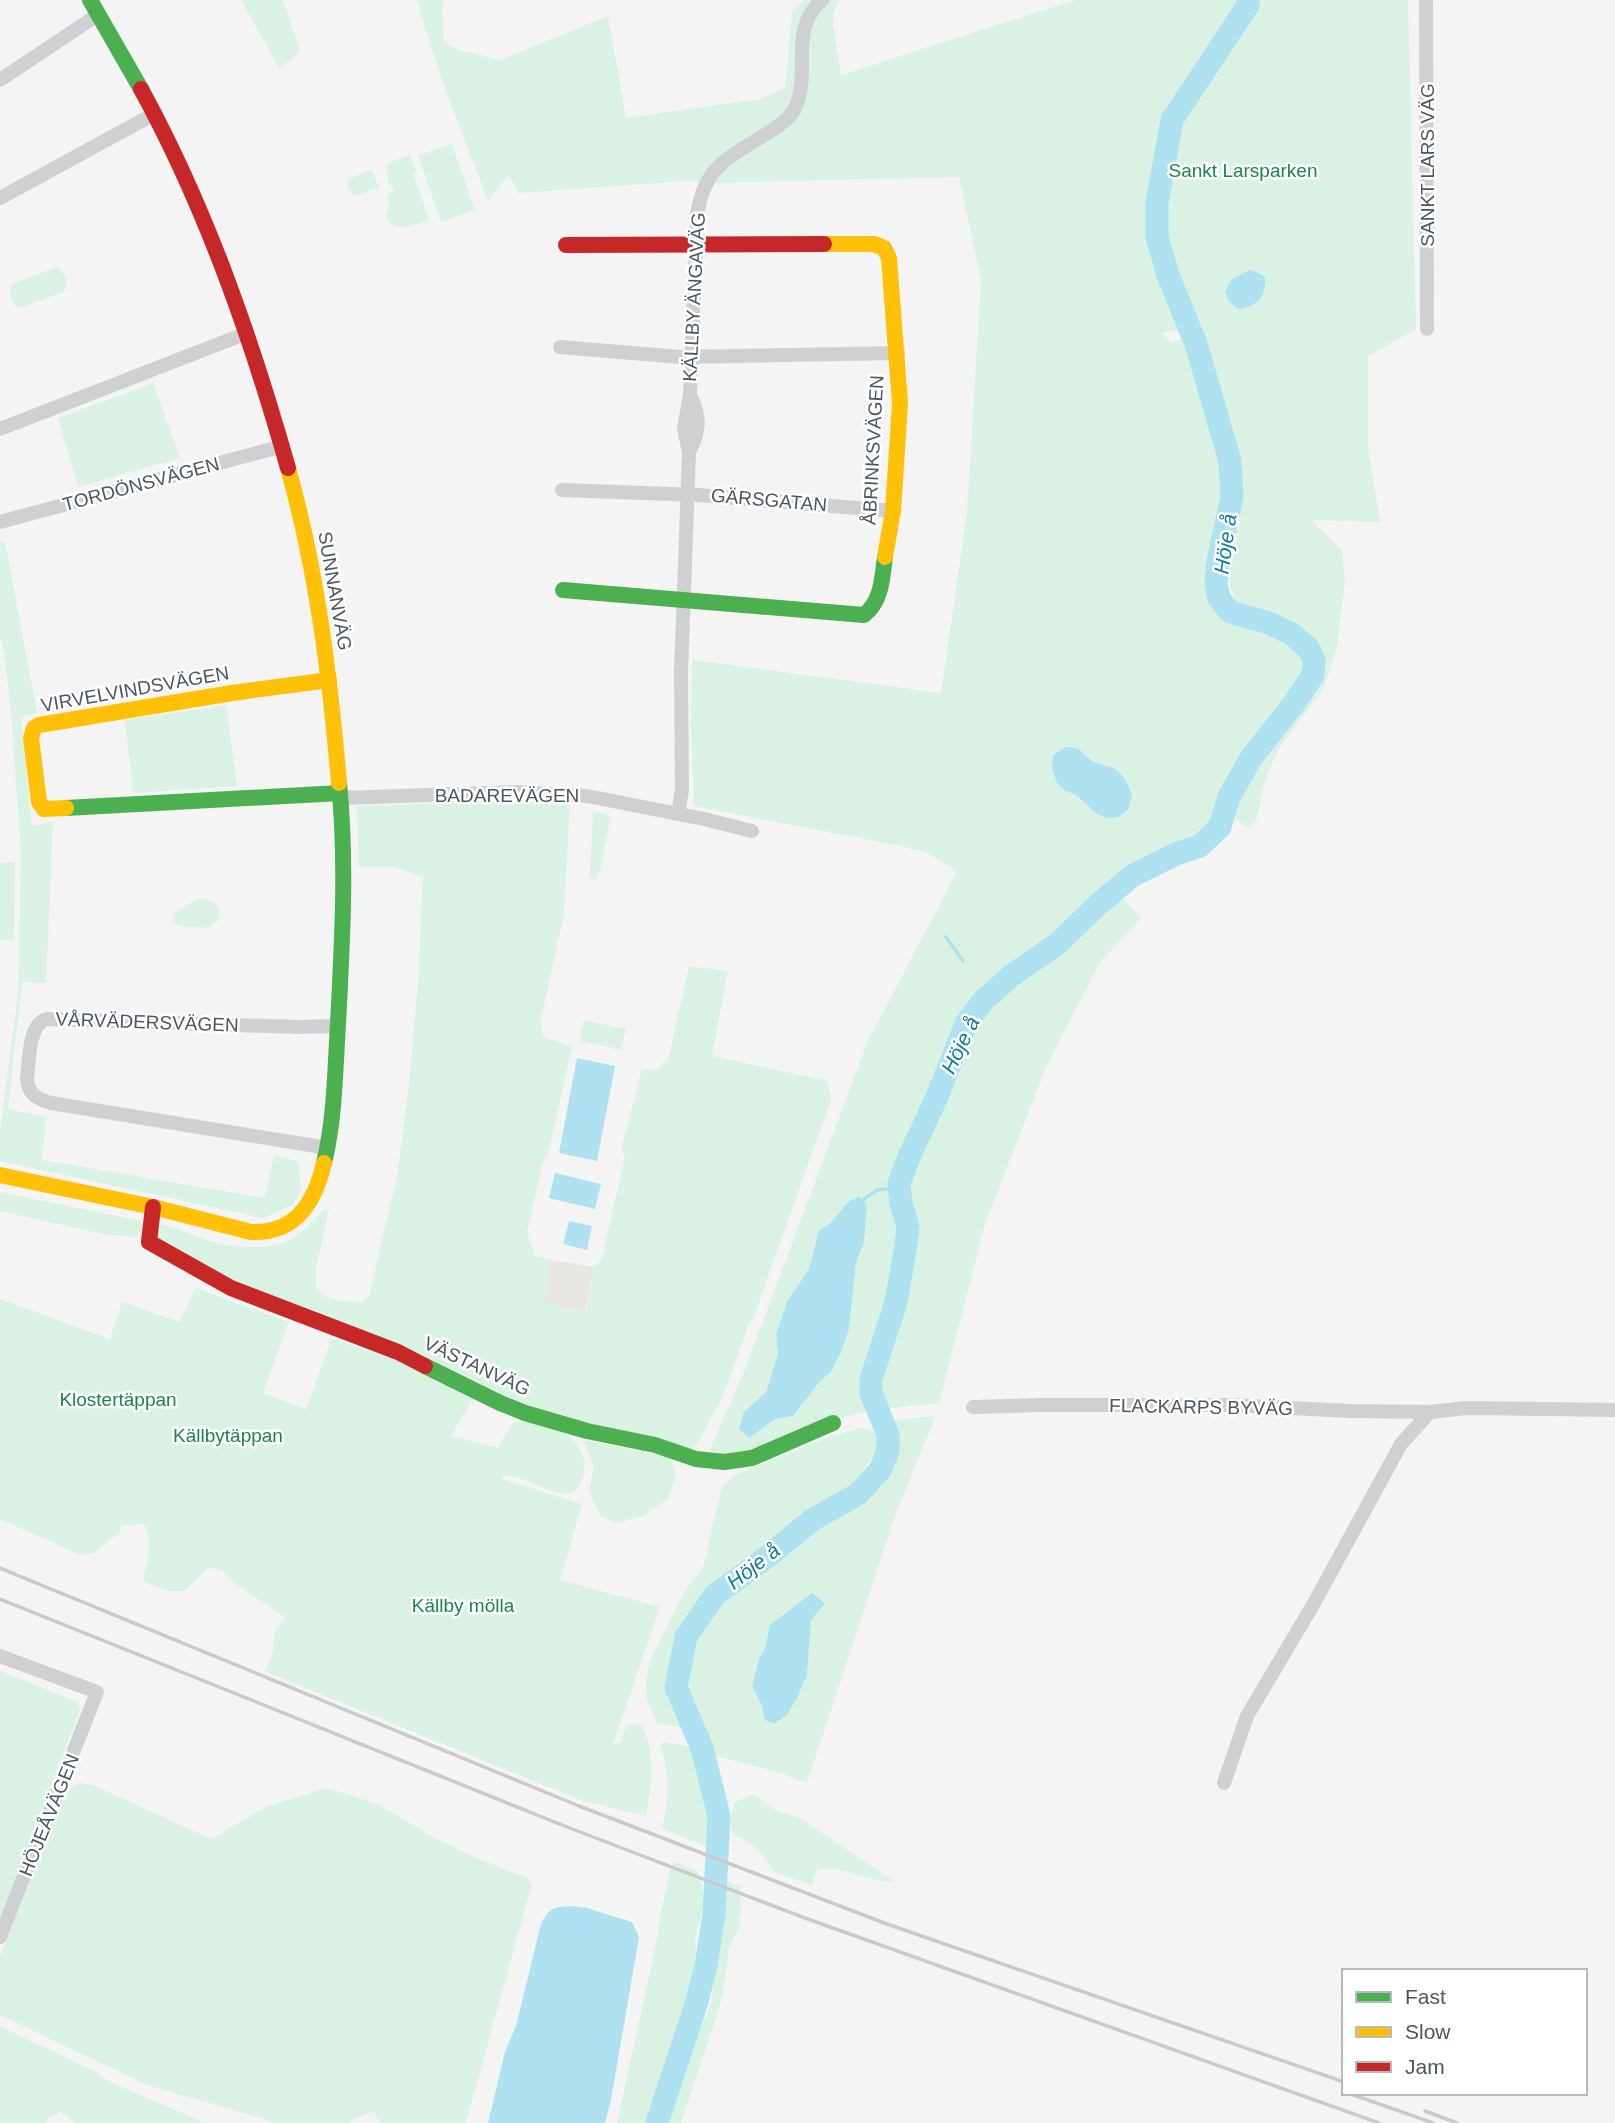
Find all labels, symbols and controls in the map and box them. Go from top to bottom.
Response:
street label: SANKT LARS VÄG [1417,83,1438,247]
park label: Sankt Larsparken [1169,160,1317,181]
street label: KÄLLBY ÄNGAVÄG [679,212,709,382]
street label: ÅBRINKSVÄGEN [859,375,887,525]
street label: TORDÖNSVÄGEN [60,453,222,515]
street label: GÄRSGATAN [710,484,828,516]
water label: Höje å [1209,512,1241,576]
street label: SUNNANVÄG [314,530,356,652]
street label: VIRVELVINDSVÄGEN [39,662,231,716]
street label: BADAREVÄGEN [435,785,579,806]
street label: VÅRVÄDERSVÄGEN [55,1008,239,1036]
water label: Höje å [936,1012,984,1077]
street label: VÄSTANVÄG [421,1332,533,1400]
park label: Klostertäppan [59,1389,177,1410]
street label: FLACKARPS BYVÄG [1109,1395,1293,1419]
park label: Källbytäppan [173,1425,283,1446]
water label: Höje å [722,1538,784,1594]
park label: Källby mölla [412,1595,515,1616]
street label: HÖJEÅVÄGEN [15,1751,83,1879]
legend [1342,1969,1587,2095]
text: Fast [1405,1985,1446,2008]
text: Slow [1405,2020,1451,2043]
text: Jam [1405,2055,1445,2078]

